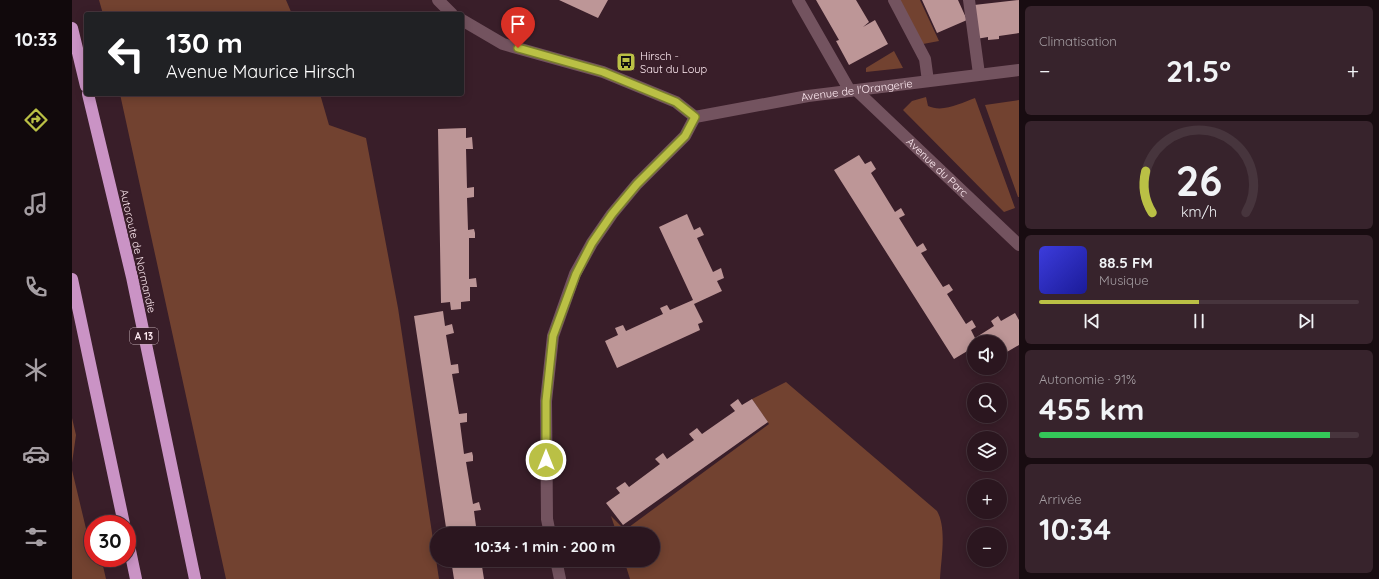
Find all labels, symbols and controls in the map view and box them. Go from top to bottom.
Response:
pin [501,7.0,535,48]
icon: arrive [507,13,529,35]
text: 130 m [166,25,243,60]
text: 10:33 [15,28,57,51]
icon: left [100,28,152,80]
text: Climatisation [1039,33,1117,49]
place label: Hirsch - Saut du Loup [640,49,708,76]
bus stop icon: Hirsch - Saut du Loup [615,51,637,73]
text: 21.5° [1166,52,1231,90]
text: − [1039,57,1050,85]
text: + [1347,57,1359,85]
text: Avenue Maurice Hirsch [166,60,355,83]
street label: Avenue de l'Orangerie [800,76,913,104]
icon: directions [22,106,50,134]
street label: Avenue du Parc [903,135,971,200]
text: 26 [1176,154,1222,206]
street label: Autoroute de Normandie [117,188,159,314]
icon: music [22,190,50,218]
text: km/h [1181,202,1217,220]
text: 88.5 FM [1099,253,1153,272]
text: Musique [1099,272,1149,288]
icon: phone [22,273,50,301]
icon: previous [1081,310,1103,332]
icon: pause [1188,310,1210,332]
icon: next [1295,310,1317,332]
road number: A 13 [130,328,158,344]
map controls [967,335,1007,567]
button: sound [967,335,1007,375]
icon: climate [22,356,50,384]
text: Autonomie · 91% [1039,371,1136,387]
button: search [967,383,1007,423]
text: 455 km [1039,390,1144,428]
button: layers [967,431,1007,471]
position arrow [525,439,567,481]
icon: car [22,440,50,468]
button: + [967,479,1007,519]
text: Arrivée [1039,491,1082,507]
text: 10:34 [1039,510,1111,548]
speed limit sign: 30 [84,515,136,567]
icon: filters [22,523,50,551]
button: − [967,527,1007,567]
text: 10:34 · 1 min · 200 m [475,537,615,556]

